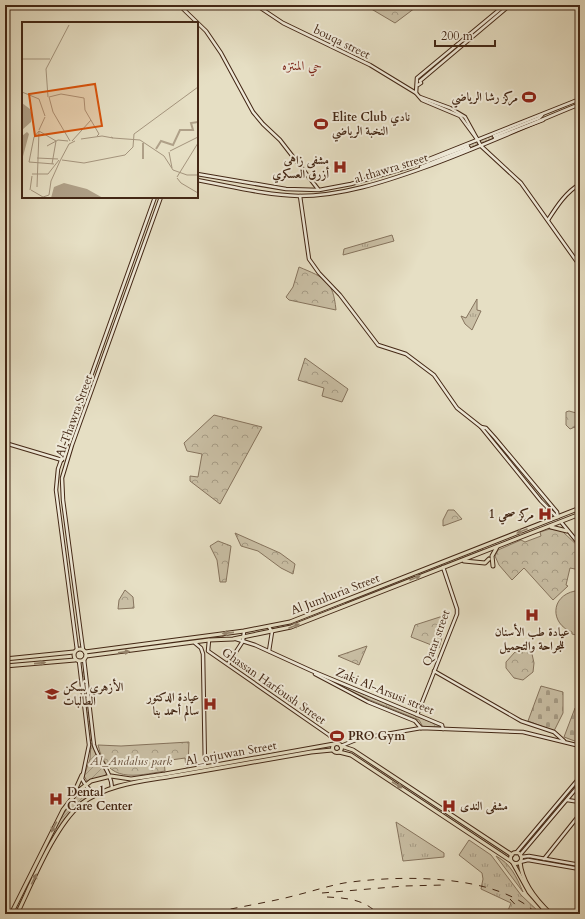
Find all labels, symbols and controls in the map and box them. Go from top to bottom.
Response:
street label: bouqa street [311,21,373,63]
inset map [22,22,198,198]
scale bar [435,22,495,48]
text: 200 m [441,28,474,44]
district label: حي المنتزه [282,57,322,77]
place label: مركز رشا الرياضي [452,89,518,108]
sports icon: مركز رشا الرياضي [521,89,537,105]
place label: Elite Club نادي النخبة الرياضي [332,109,410,142]
sports icon: Elite Club نادي النخبة الرياضي [313,116,329,132]
street label: al thawra street [352,149,430,187]
place label: مشفى زاهي أزرق العسكري [272,152,329,184]
hospital icon: مشفى زاهي أزرق العسكري [332,159,348,175]
street label: Al Thawra Street [52,372,96,459]
place label: مركز صحي 1 [489,506,534,525]
hospital icon: مركز صحي 1 [537,506,553,522]
one-way arrow [515,529,527,535]
street label: Al Jumhuria Street [288,570,382,618]
one-way arrow [409,575,421,581]
street label: Qatar street [418,607,454,668]
hospital icon: عيادة طب الأسنان للجراحة والتجميل [524,607,540,623]
one-way arrow [288,622,300,628]
place label: عيادة طب الأسنان للجراحة والتجميل [495,623,570,654]
one-way arrow [222,630,234,636]
street label: Ghassan Harfoush Street [219,644,329,728]
one-way arrow [118,649,130,655]
one-way arrow [34,659,46,666]
street label: Zaki Al-Arsusi street [333,664,437,718]
place label: الأزهري لسكن الطالبات [63,678,124,709]
school or university icon: الأزهري لسكن الطالبات [44,686,60,702]
place label: عيادة الدكتور سالم أحمد بنا [145,689,199,722]
hospital icon: عيادة الدكتور سالم أحمد بنا [202,696,218,712]
sports icon: PRO Gym [329,728,345,744]
place label: PRO Gym [348,728,406,744]
street label: Al_orjuwan Street [184,737,278,769]
park label: Al_Andalus park [89,753,172,769]
one-way arrow [391,781,402,789]
place label: Dental Care Center [67,784,133,814]
hospital icon: Dental Care Center [48,791,64,807]
hospital icon: مشفى الندى [441,798,457,814]
place label: مشفى الندى [460,798,508,815]
one-way arrow [51,821,57,833]
one-way arrow [31,873,37,885]

